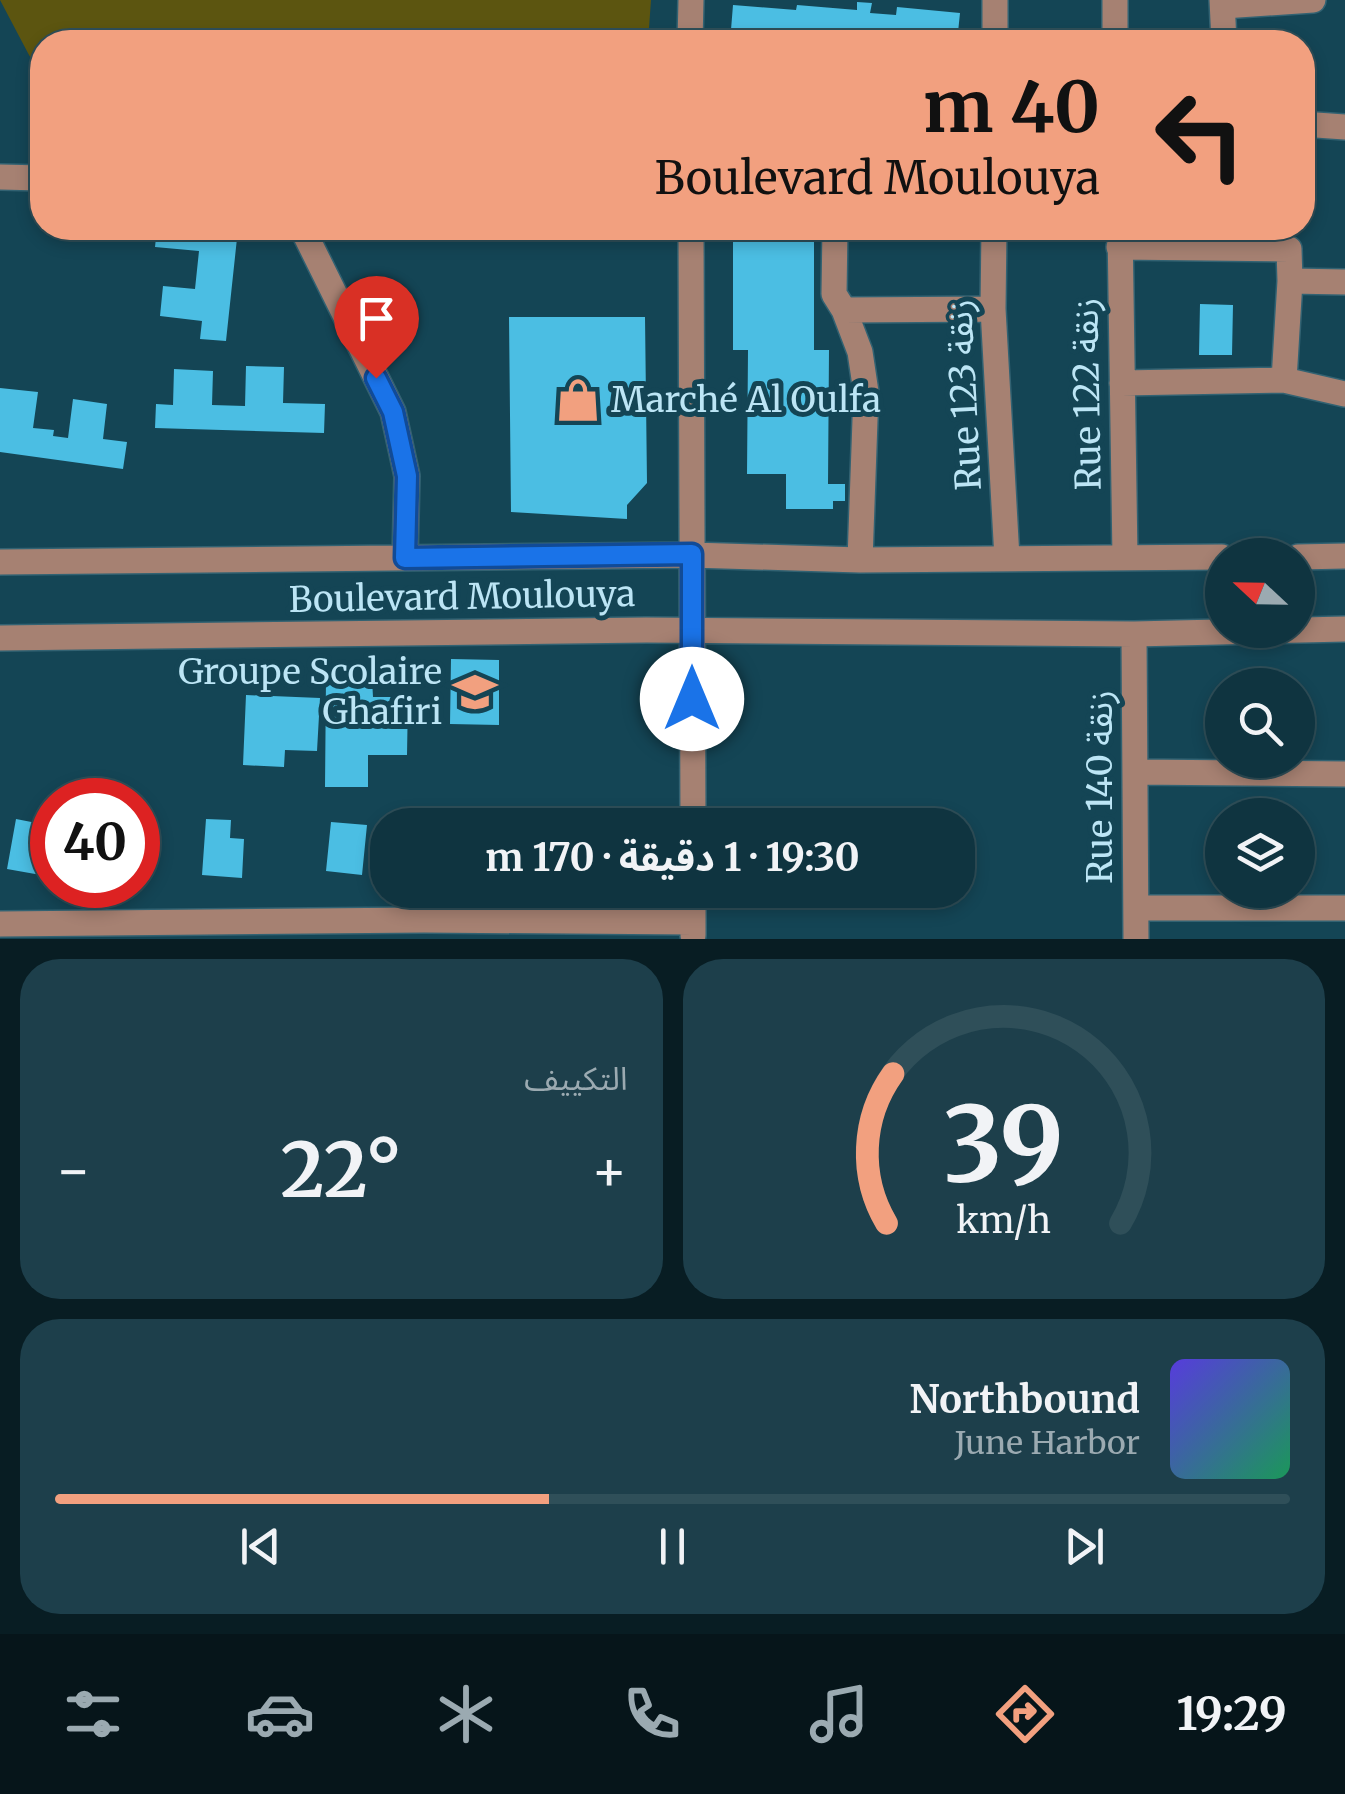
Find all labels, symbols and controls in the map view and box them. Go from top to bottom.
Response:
text: 40 m [923,63,1100,151]
icon: left [1135,70,1265,200]
text: Boulevard Moulouya [655,150,1100,206]
pin [334,276,419,379]
icon: arrive [349,291,404,346]
street label: Rue 122 زنقة [1063,297,1111,491]
street label: Rue 123 زنقة [937,298,991,492]
shop icon: Marché Al Oulfa [554,376,602,424]
place label: Marché Al Oulfa [611,378,881,422]
north arrow [1205,538,1315,648]
map controls [1205,538,1315,908]
street label: Boulevard Moulouya [288,572,636,622]
position arrow [640,647,744,751]
place label: Groupe Scolaire Ghafiri [178,650,442,734]
school or university icon: Groupe Scolaire Ghafiri [451,668,499,716]
button: search [1205,668,1315,778]
street label: Rue 140 زنقة [1078,690,1122,884]
speed limit sign: 40 [30,778,160,908]
button: layers [1205,798,1315,908]
text: 19:30 · 1 دقيقة · 170 m [485,834,860,881]
text: التكييف [524,1059,628,1099]
text: 39 [943,1079,1064,1209]
text: 22° [280,1123,402,1217]
text: − [55,1136,92,1205]
text: + [591,1136,627,1205]
text: km/h [956,1198,1051,1243]
text: Northbound [910,1376,1140,1423]
text: June Harbor [954,1423,1140,1463]
icon: previous [233,1519,288,1574]
icon: pause [645,1519,700,1574]
icon: next [1057,1519,1112,1574]
icon: filters [58,1679,128,1749]
icon: car [245,1679,315,1749]
icon: climate [431,1679,501,1749]
icon: phone [617,1679,687,1749]
icon: music [804,1679,874,1749]
icon: directions [990,1679,1060,1749]
text: 19:29 [1176,1686,1287,1742]

